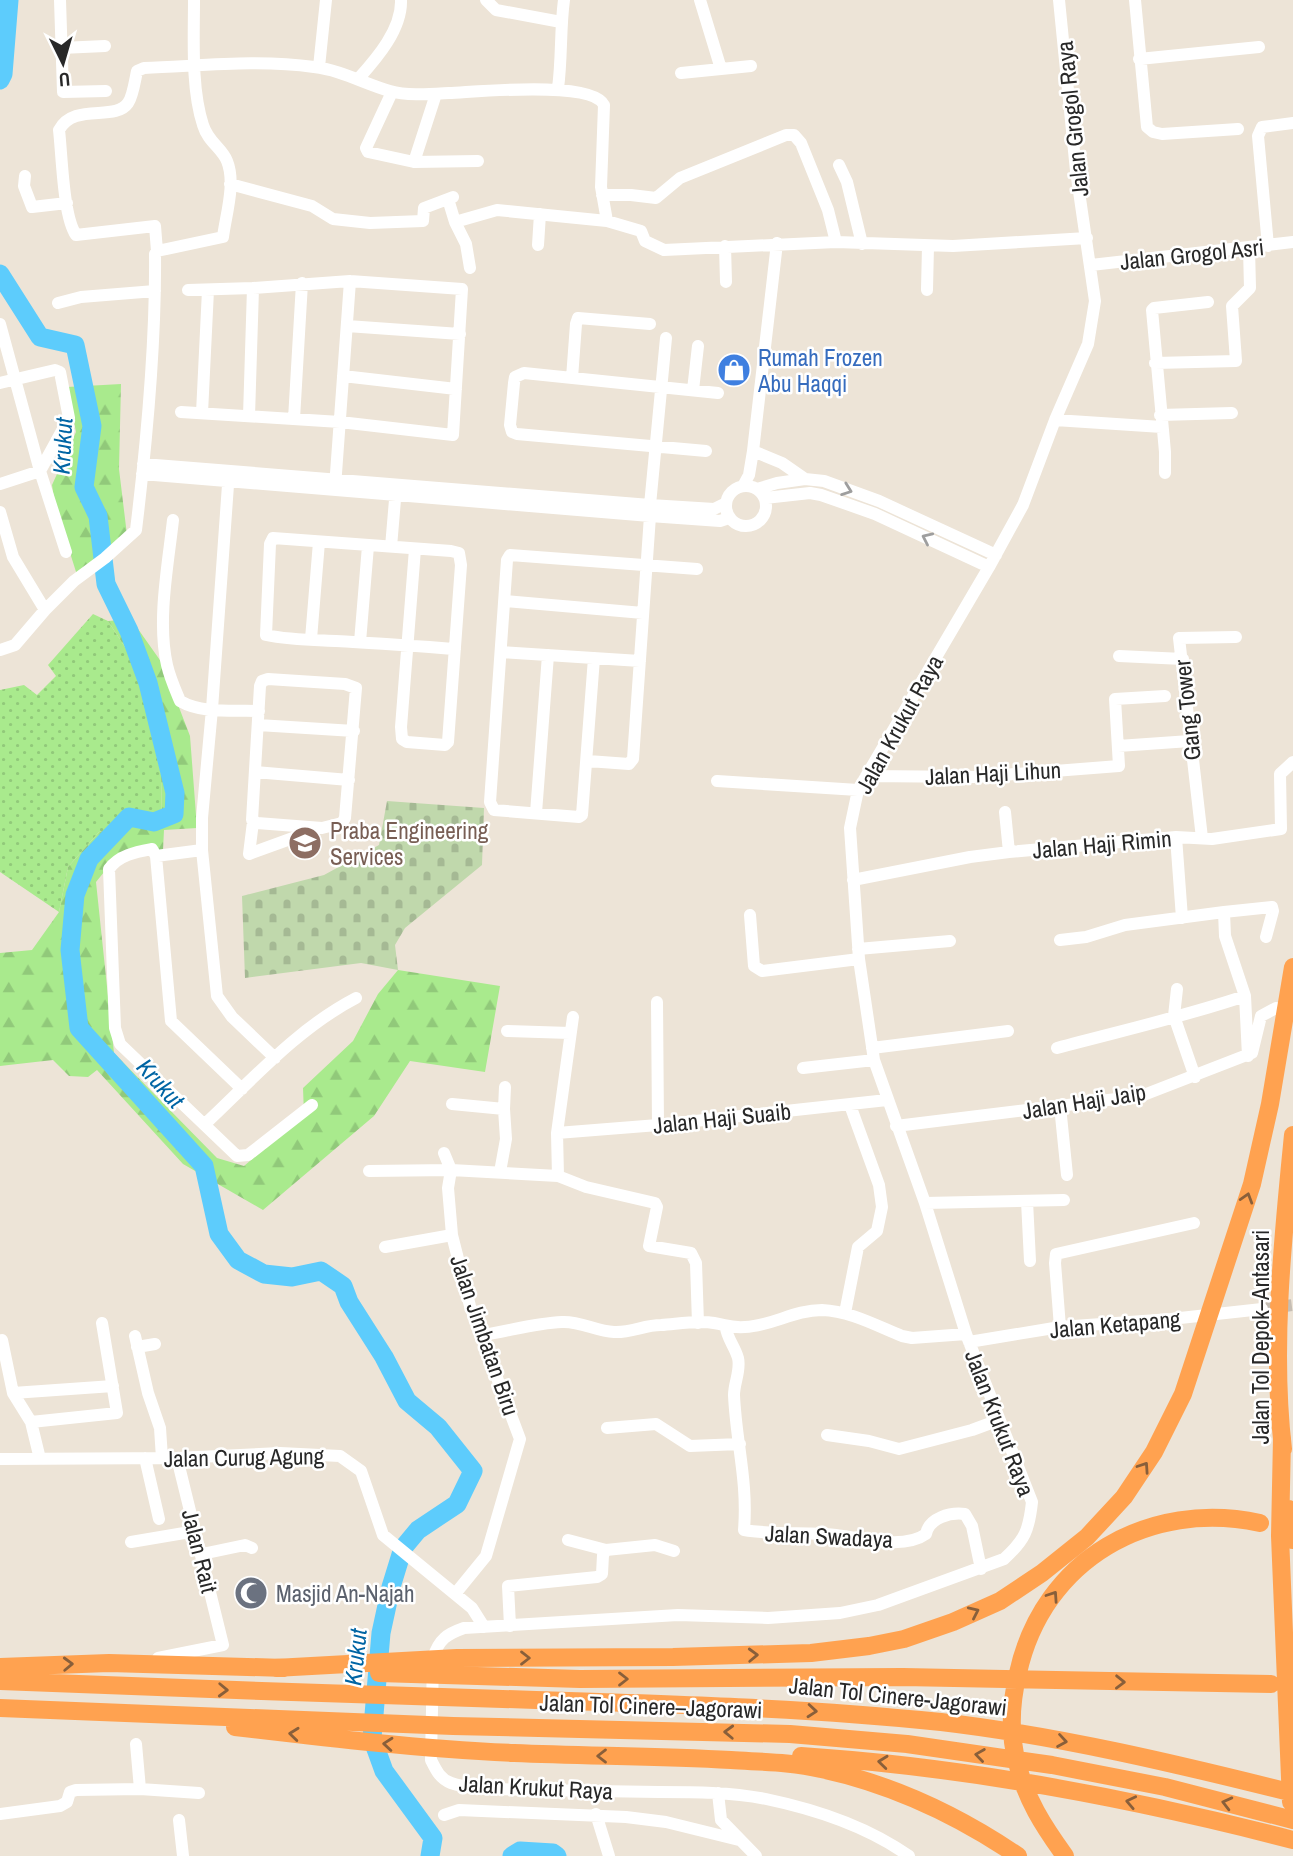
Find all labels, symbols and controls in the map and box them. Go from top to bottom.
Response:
north arrow [28,28,98,98]
street label: Jalan Grogol Raya [1048,39,1096,198]
text: U [58,66,71,93]
street label: Jalan Grogol Asri [1118,231,1266,277]
place label: Rumah Frozen Abu Haqqi [757,342,883,399]
shop icon: Rumah Frozen Abu Haqqi [715,351,753,389]
water label: Krukut [45,416,79,475]
one-way arrow [841,482,853,496]
one-way arrow [922,532,934,546]
street label: Jalan Krukut Raya [848,649,950,799]
street label: Gang Tower [1166,657,1208,762]
street label: Jalan Haji Lihun [924,754,1062,792]
place label: Praba Engineering Services [330,815,489,872]
street label: Jalan Haji Rimin [1031,822,1173,866]
school or university icon: Praba Engineering Services [286,824,324,862]
water label: Krukut [130,1051,192,1115]
street label: Jalan Haji Jaip [1020,1076,1148,1126]
street label: Jalan Haji Suaib [652,1095,792,1141]
one-way arrow [1239,1193,1254,1205]
street label: Jalan Tol Depok–Antasari [1245,1230,1276,1444]
street label: Jalan Jimbatan Biru [443,1251,527,1419]
street label: Jalan Ketapang [1048,1303,1182,1345]
street label: Jalan Krukut Raya [958,1346,1042,1501]
street label: Jalan Curug Agung [164,1440,325,1474]
one-way arrow [1136,1461,1149,1474]
street label: Jalan Rait [175,1506,225,1596]
street label: Jalan Swadaya [764,1517,894,1555]
mosque icon: Masjid An-Najah [232,1574,270,1612]
place label: Masjid An-Najah [276,1578,414,1609]
one-way arrow [1044,1591,1057,1604]
one-way arrow [967,1607,979,1621]
water label: Krukut [336,1627,374,1687]
one-way arrow [747,1647,758,1662]
one-way arrow [520,1650,531,1666]
one-way arrow [63,1657,74,1672]
street label: Jalan Tol Cinere-Jagorawi [788,1669,1008,1723]
one-way arrow [618,1671,628,1687]
one-way arrow [1115,1674,1125,1690]
one-way arrow [218,1683,229,1698]
street label: Jalan Tol Cinere–Jagorawi [539,1687,763,1725]
one-way arrow [806,1703,818,1718]
one-way arrow [723,1725,734,1740]
one-way arrow [289,1727,300,1742]
one-way arrow [1056,1733,1068,1748]
one-way arrow [383,1737,394,1752]
one-way arrow [974,1747,986,1762]
one-way arrow [597,1748,607,1764]
one-way arrow [877,1755,888,1770]
street label: Jalan Krukut Raya [458,1767,614,1807]
one-way arrow [1125,1795,1137,1810]
one-way arrow [1221,1797,1233,1811]

